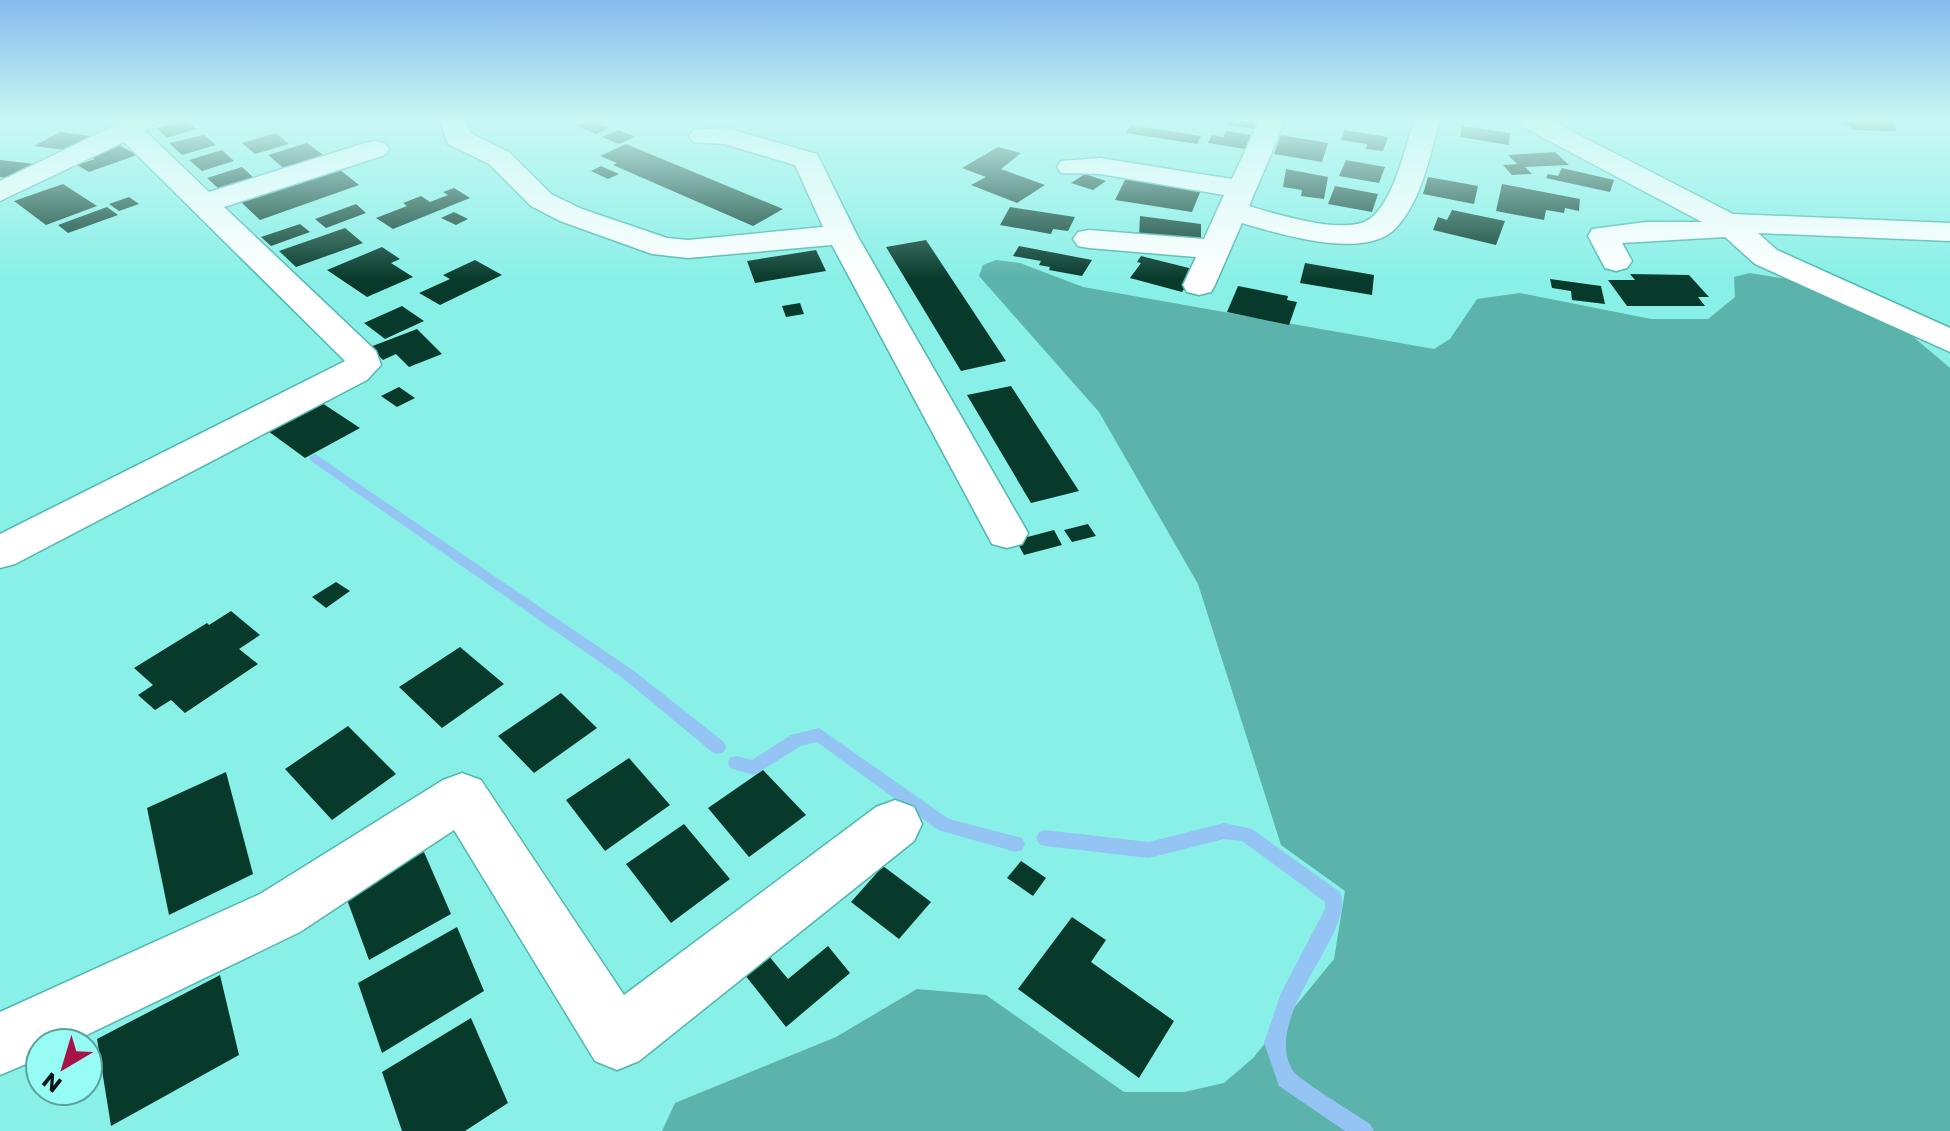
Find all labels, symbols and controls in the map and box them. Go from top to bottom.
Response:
north arrow [24,1027,104,1107]
text: N [36,1065,68,1100]

